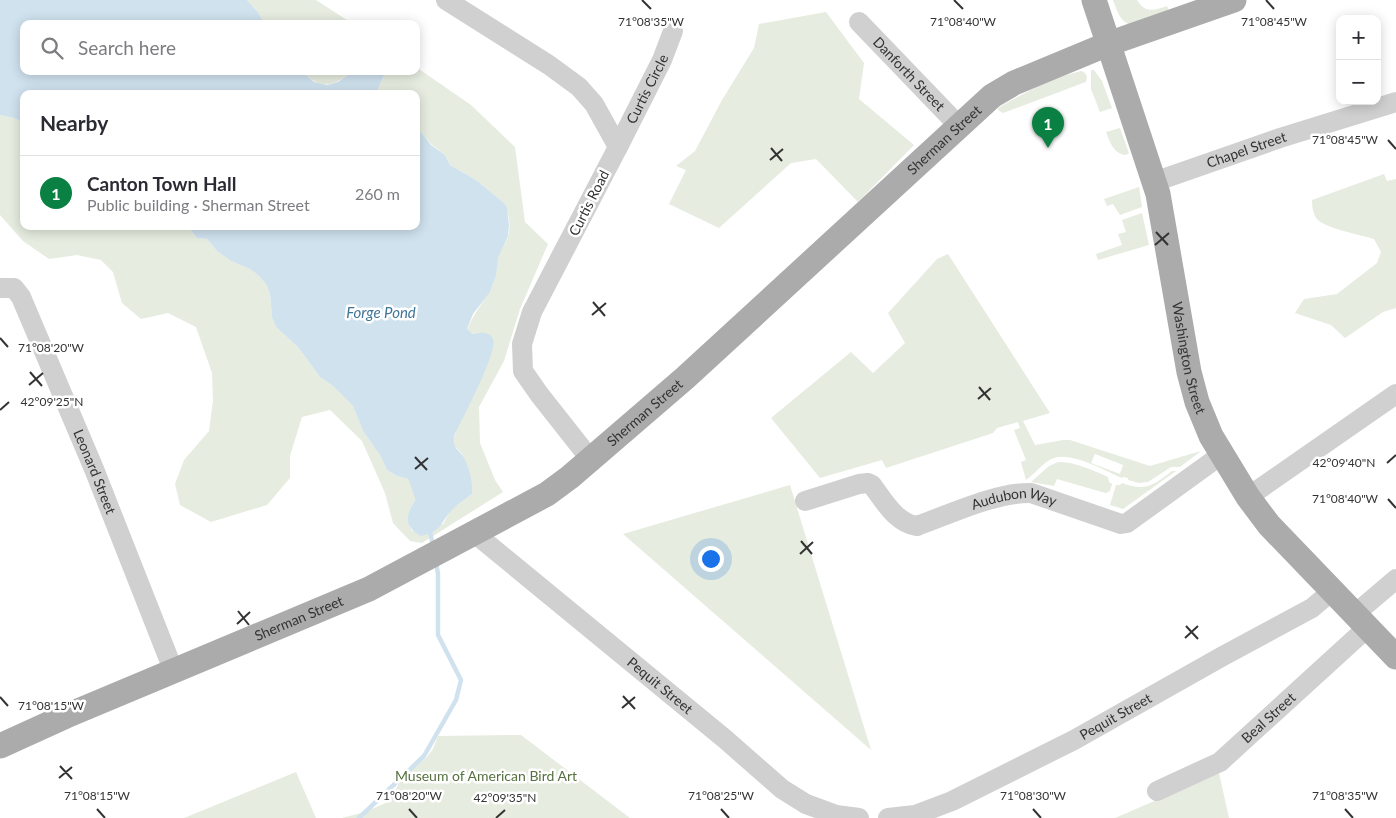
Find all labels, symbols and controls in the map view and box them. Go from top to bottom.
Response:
text: 71°08'35"W [618,14,685,29]
text: 71°08'40"W [930,14,997,29]
text: 71°08'45"W [1241,14,1308,29]
map controls [1336,15,1381,105]
button: + [1336,15,1381,60]
search box [20,20,420,75]
street label: Danforth Street [870,33,949,114]
icon: search [38,34,66,62]
text: Search here [78,36,176,59]
street label: Curtis Circle [622,52,671,126]
button: − [1336,60,1381,105]
street label: Sherman Street [903,101,984,178]
pin: 1 [1032,107,1064,148]
text: Nearby [40,110,108,135]
street label: Chapel Street [1204,128,1288,171]
text: 71°08'45"W [1312,132,1379,147]
street label: Curtis Road [565,167,612,238]
text: Canton Town Hall [87,172,236,195]
text: 1 [51,184,61,203]
text: 260 m [355,184,400,203]
text: Public building · Sherman Street [87,195,310,214]
street label: Washington Street [1169,300,1210,416]
water label: Forge Pond [346,303,416,321]
text: 71°08'20"W [18,340,85,355]
street label: Sherman Street [603,375,686,450]
text: 42°09'25"N [21,394,83,409]
street label: Leonard Street [70,427,120,516]
text: 42°09'40"N [1313,455,1375,470]
street label: Audubon Way [969,484,1060,513]
text: 71°08'40"W [1312,491,1379,506]
your location [698,546,724,572]
street label: Sherman Street [252,592,346,644]
street label: Pequit Street [624,653,697,717]
street label: Beal Street [1238,688,1299,746]
street label: Pequit Street [1076,689,1154,743]
text: 71°08'15"W [18,698,85,713]
park label: Museum of American Bird Art [395,767,577,784]
text: 71°08'15"W [64,788,131,803]
text: 71°08'20"W [376,788,443,803]
text: 71°08'25"W [688,788,755,803]
text: 71°08'30"W [1000,788,1067,803]
text: 71°08'35"W [1312,788,1379,803]
text: 42°09'35"N [474,790,536,805]

